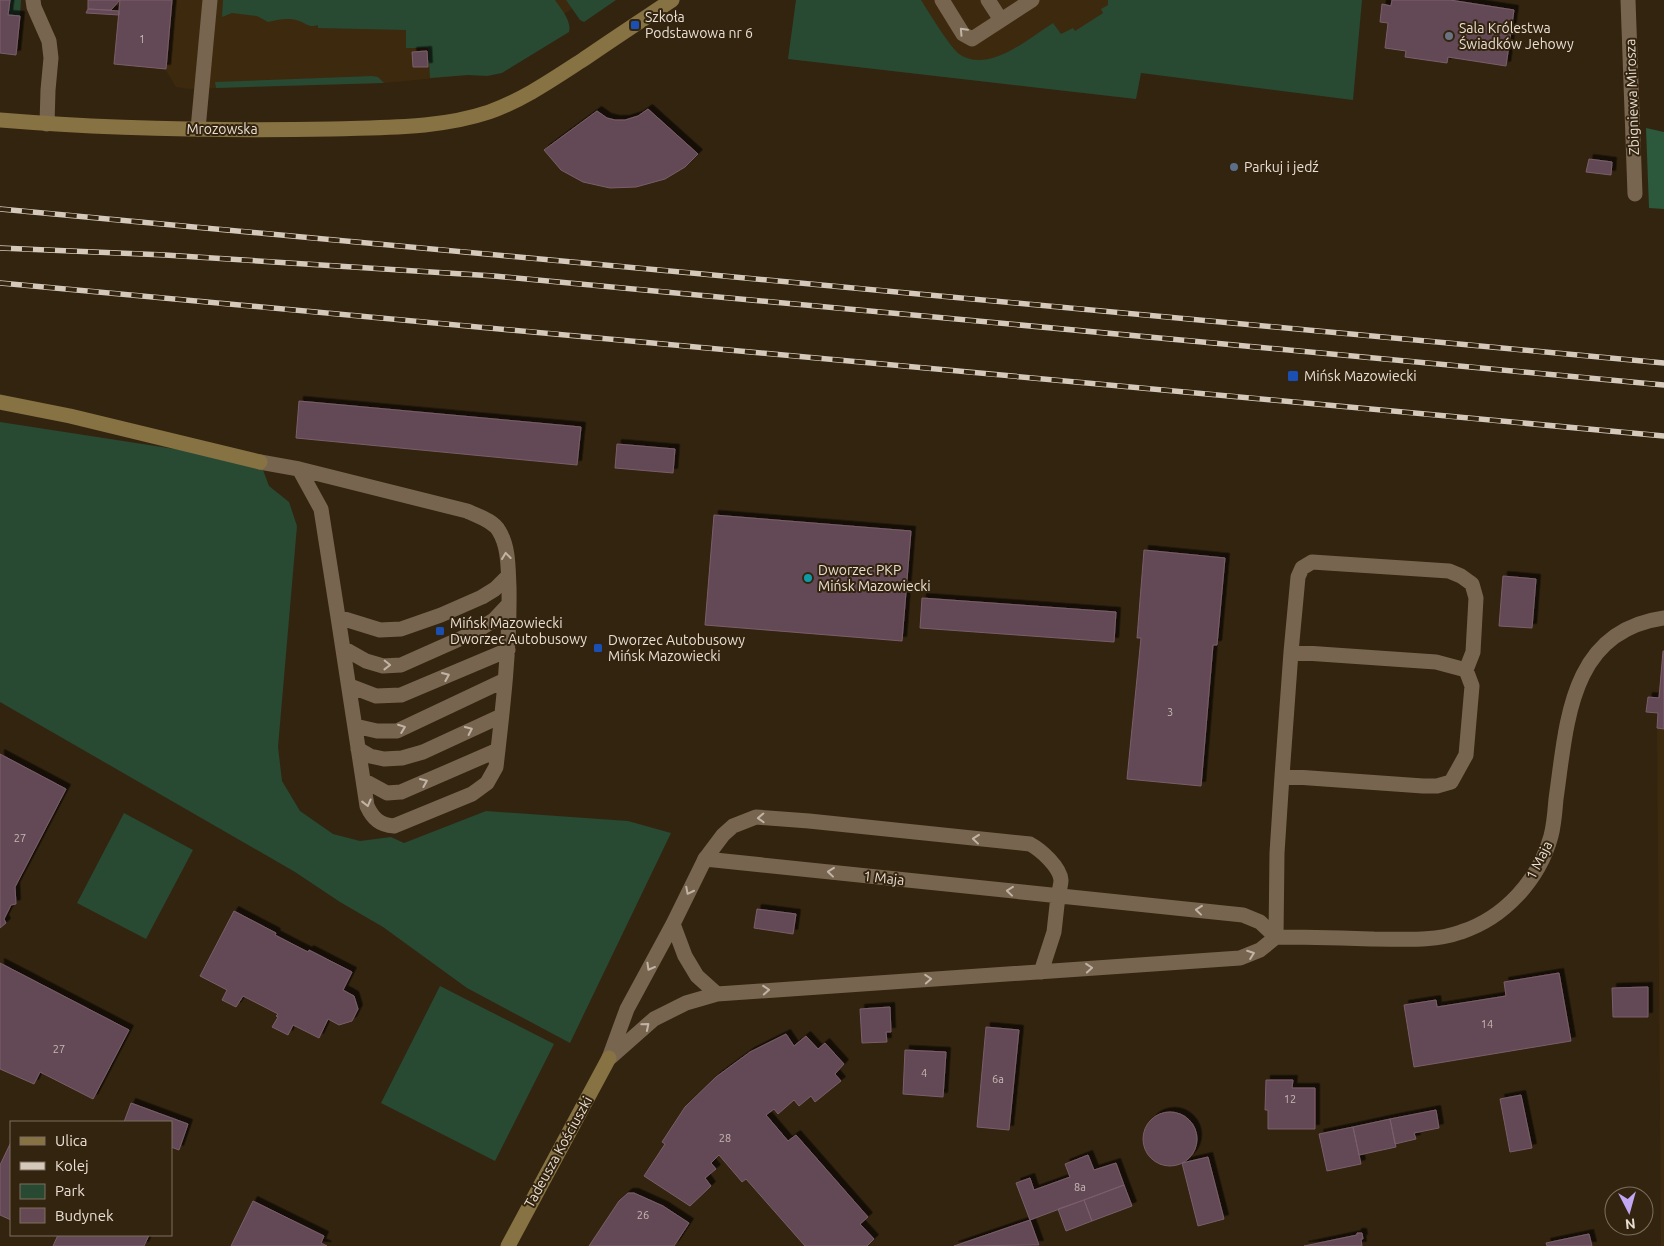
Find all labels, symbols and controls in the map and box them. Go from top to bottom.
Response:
place label: Szkoła Podstawowa nr 6 [645,9,753,41]
marker: Szkoła Podstawowa nr 6 [629,19,641,31]
place label: Sala Królestwa Świadków Jehowy [1459,20,1574,52]
one-way arrow [960,28,969,37]
marker: Sala Królestwa Świadków Jehowy [1443,30,1455,42]
house number: 1 [139,33,145,45]
street label: Zbigniewa Mirosza [1622,38,1642,156]
street label: Mrozowska [186,121,258,137]
place label: Parkuj i jedź [1244,159,1319,175]
marker: Parkuj i jedź [1228,161,1240,173]
place label: Mińsk Mazowiecki [1304,368,1417,384]
marker: Mińsk Mazowiecki [1286,369,1300,383]
one-way arrow [501,552,512,560]
place label: Dworzec PKP Mińsk Mazowiecki [818,562,931,594]
marker: Dworzec PKP Mińsk Mazowiecki [802,572,814,584]
place label: Mińsk Mazowiecki Dworzec Autobusowy [450,615,587,647]
marker: Mińsk Mazowiecki Dworzec Autobusowy [434,625,446,637]
place label: Dworzec Autobusowy Mińsk Mazowiecki [608,632,745,664]
marker: Dworzec Autobusowy Mińsk Mazowiecki [592,642,604,654]
one-way arrow [384,660,392,670]
one-way arrow [441,672,449,682]
house number: 3 [1167,706,1173,718]
one-way arrow [397,723,406,734]
one-way arrow [464,726,473,737]
one-way arrow [419,777,428,788]
one-way arrow [362,798,372,806]
one-way arrow [756,813,764,823]
house number: 27 [14,832,26,844]
one-way arrow [972,834,980,845]
street label: 1 Maja [1523,838,1555,882]
one-way arrow [826,867,834,878]
street label: 1 Maja [863,868,905,888]
one-way arrow [685,886,695,895]
one-way arrow [1005,886,1013,897]
one-way arrow [1195,905,1203,916]
one-way arrow [1246,950,1254,960]
one-way arrow [646,961,656,970]
one-way arrow [1085,963,1093,974]
one-way arrow [924,974,932,985]
one-way arrow [762,984,770,995]
house number: 14 [1481,1018,1493,1030]
one-way arrow [640,1023,649,1032]
house number: 27 [53,1043,65,1055]
house number: 4 [921,1067,927,1079]
house number: 6a [992,1073,1004,1085]
house number: 12 [1284,1093,1296,1105]
street label: Tadeusza Kościuszki [521,1094,595,1210]
legend [10,1121,172,1236]
text: Ulica [55,1132,87,1149]
house number: 28 [719,1132,731,1144]
text: Kolej [55,1157,89,1174]
house number: 8a [1074,1181,1086,1193]
text: Park [55,1182,85,1199]
north arrow [1604,1186,1654,1236]
text: Budynek [55,1207,114,1224]
house number: 26 [637,1209,649,1221]
text: N [1624,1215,1636,1232]

